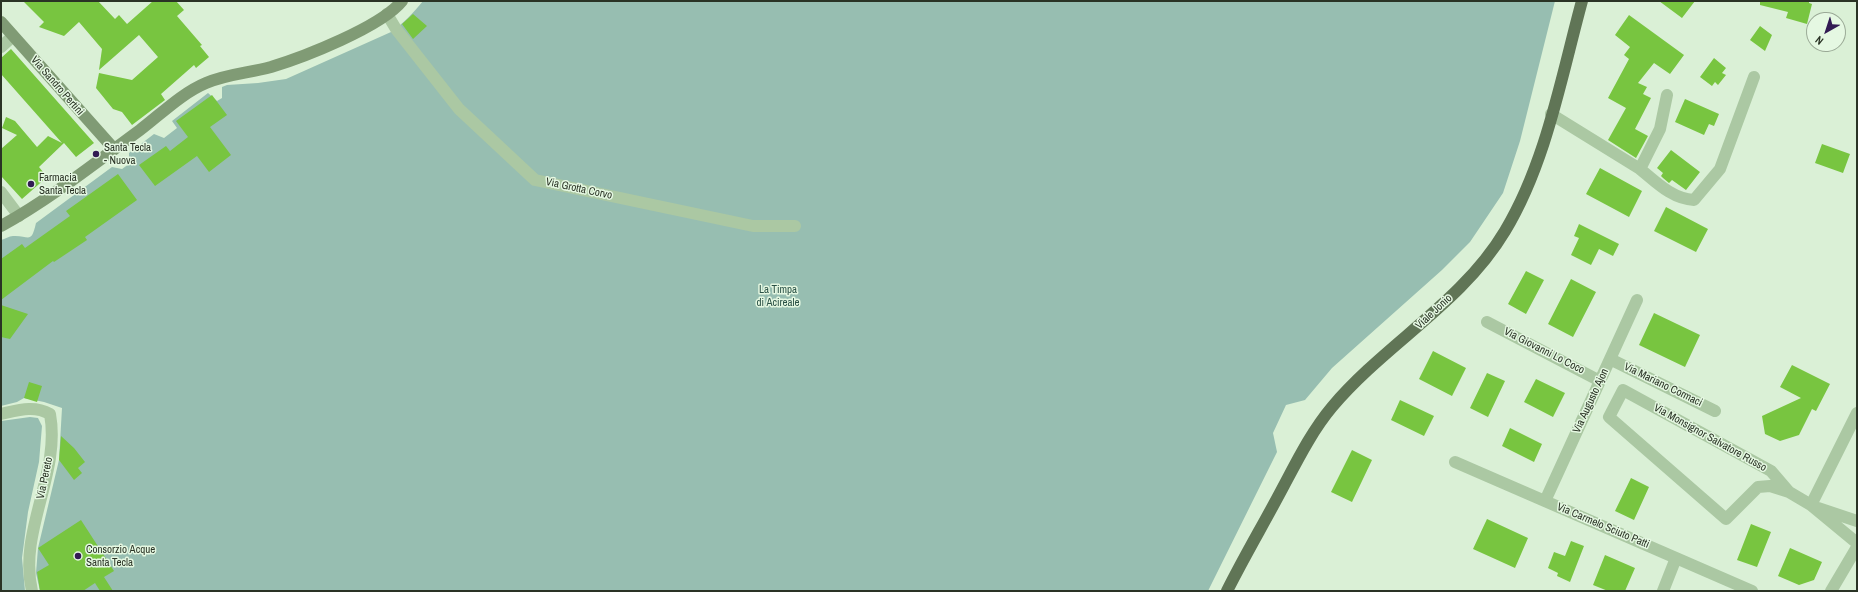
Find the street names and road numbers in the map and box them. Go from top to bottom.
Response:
street label: Via Sandro Pertini [28,54,86,118]
street label: Via Grotta Corvo [545,176,613,202]
street label: Viale Jonio [1413,292,1455,332]
street label: Via Giovanni Lo Coco [1502,325,1586,377]
street label: Via Mariano Cormaci [1622,360,1704,410]
street label: Via Augusto Ajon [1570,367,1612,435]
street label: Via Monsignor Salvatore Russo [1651,401,1769,475]
street label: Via Pereto [34,456,56,500]
street label: Via Carmelo Sciuto Patti [1555,501,1651,551]

